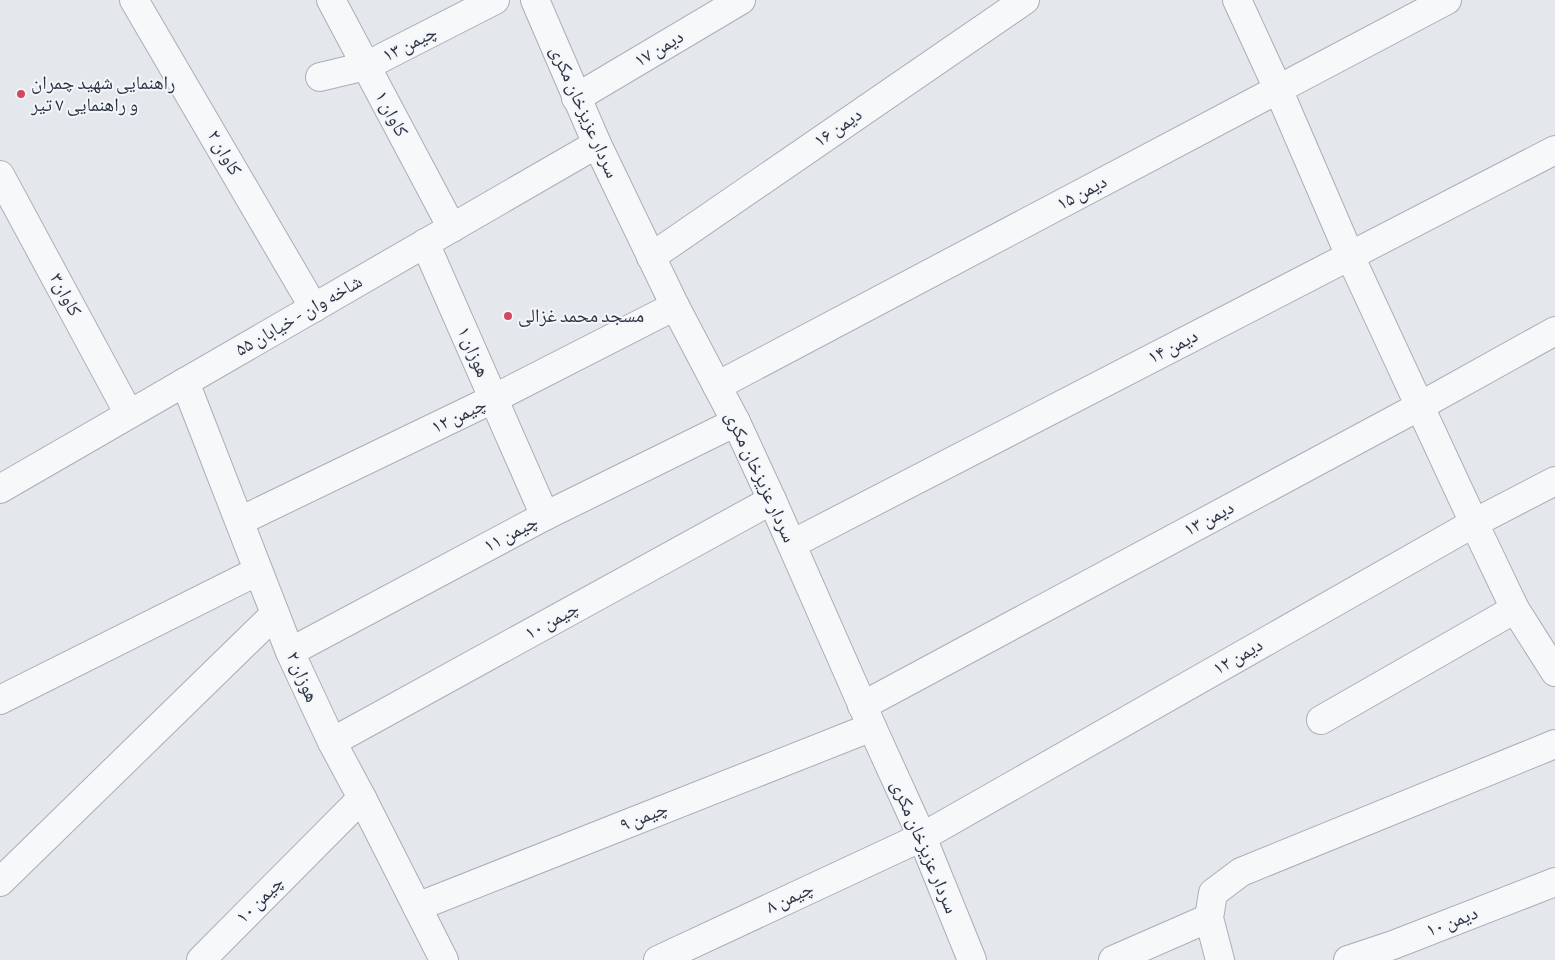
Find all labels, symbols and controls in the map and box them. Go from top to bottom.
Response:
street label: چیمن ۱۳ [380,22,441,67]
street label: دیمن ۱۷ [631,27,687,72]
street label: سردار عزیزخان مکری [545,43,622,181]
place label: راهنمایی شهید چمران و راهنمایی ۷ تیر [30,74,175,116]
marker: راهنمایی شهید چمران و راهنمایی ۷ تیر [15,88,27,100]
street label: کاوان ۱ [370,88,411,141]
street label: دیمن ۱۶ [811,105,866,152]
street label: کاوان ۲ [203,127,245,180]
street label: دیمن ۱۵ [1054,172,1111,215]
street label: کاوان۳ [45,270,84,320]
street label: شاخه وان - خیابان ۵۵ [232,272,366,361]
place label: مسجد محمد غزالی [518,307,644,327]
marker: مسجد محمد غزالی [502,310,514,322]
street label: هوزان ۱ [453,324,492,381]
street label: دیمن ۱۴ [1145,326,1202,369]
street label: چیمن ۱۲ [429,395,490,438]
street label: سردار عزیزخان مکری [720,408,799,546]
street label: دیمن ۱۳ [1181,498,1238,541]
street label: چیمن ۱۱ [481,512,542,557]
street label: چیمن ۱۰ [522,599,582,644]
street label: دیمن ۱۲ [1210,635,1267,679]
street label: هوزان ۲ [282,649,321,706]
street label: سردار عزیزخان مکری [887,778,961,917]
street label: چیمن ۹ [617,799,671,836]
street label: چیمن ۱۰ [233,873,288,928]
street label: چیمن ۸ [764,879,817,918]
street label: دیمن ۱۰ [1424,903,1481,941]

